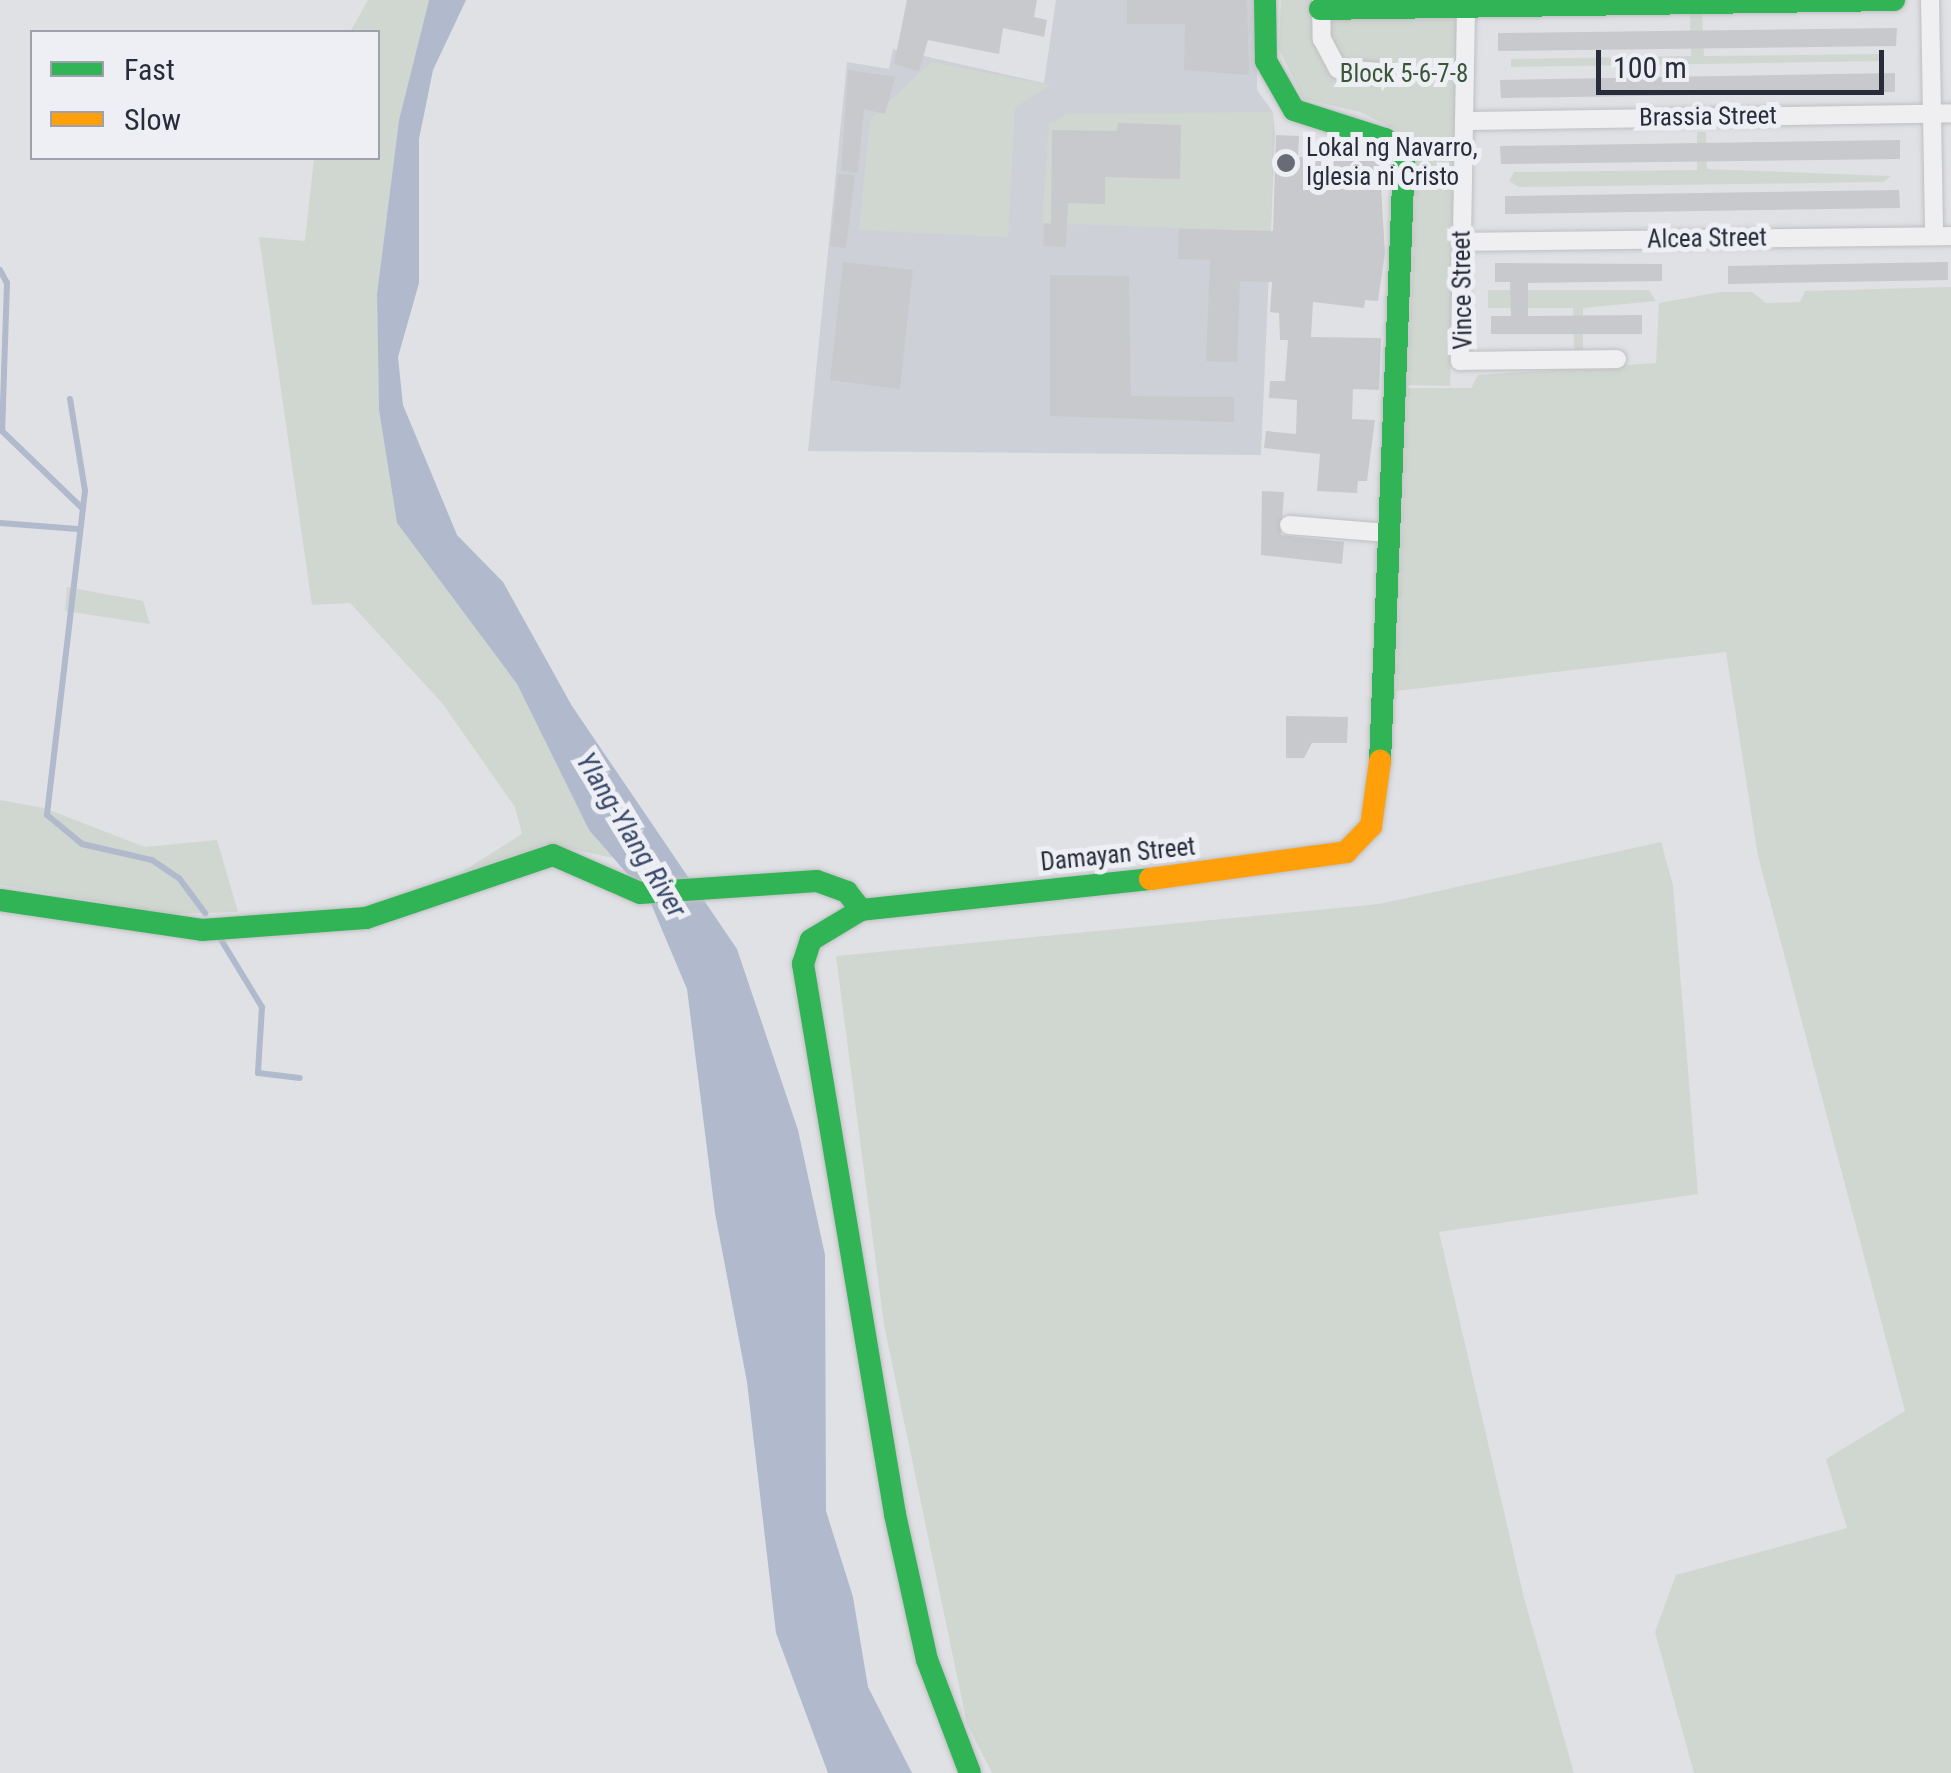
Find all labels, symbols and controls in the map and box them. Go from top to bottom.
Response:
legend [30,30,380,160]
scale bar [1601,30,1888,92]
text: 100 m [1613,50,1687,85]
text: Fast [124,52,175,87]
park label: Block 5-6-7-8 [1340,59,1468,89]
street label: Brassia Street [1639,101,1777,133]
text: Slow [124,102,181,137]
place label: Lokal ng Navarro, Iglesia ni Cristo [1306,134,1478,193]
marker: Lokal ng Navarro, Iglesia ni Cristo [1275,152,1297,174]
street label: Alcea Street [1647,223,1767,255]
street label: Vince Street [1447,230,1479,350]
water label: Ylang-Ylang River [569,746,693,924]
street label: Damayan Street [1039,832,1197,878]

